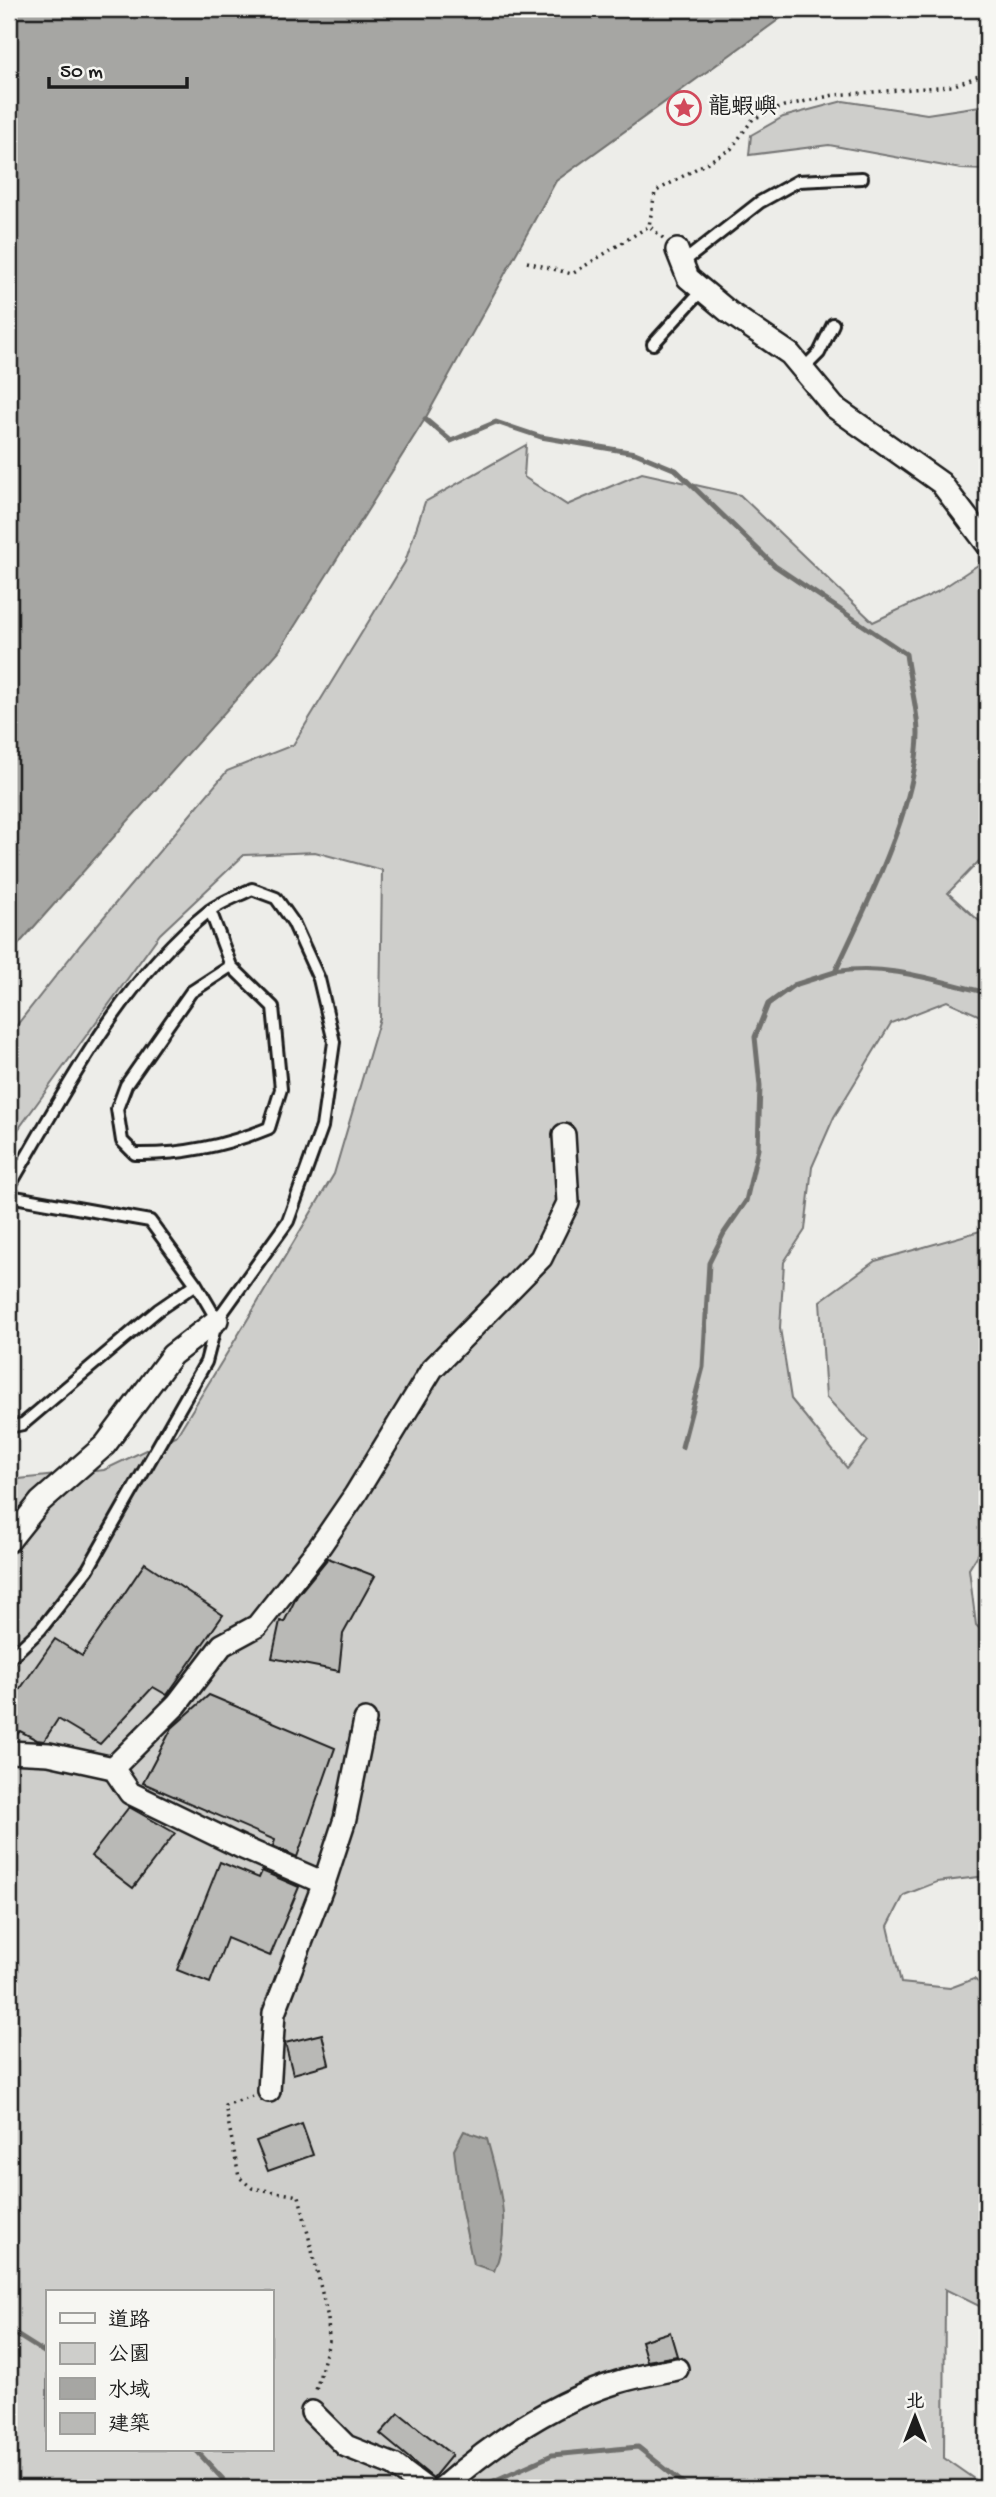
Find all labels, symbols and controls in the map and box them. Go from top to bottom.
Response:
scale bar [49,46,187,90]
text: 50 m [60,61,103,86]
place icon: 龍蝦嶼 [665,89,703,127]
place label: 龍蝦嶼 [708,94,777,122]
legend [46,2290,273,2452]
text: 道路 [108,2308,150,2335]
text: 公園 [108,2343,150,2369]
text: 水域 [108,2378,150,2405]
north arrow [880,2382,950,2452]
text: 北 [905,2392,925,2415]
text: 建築 [108,2412,150,2439]

